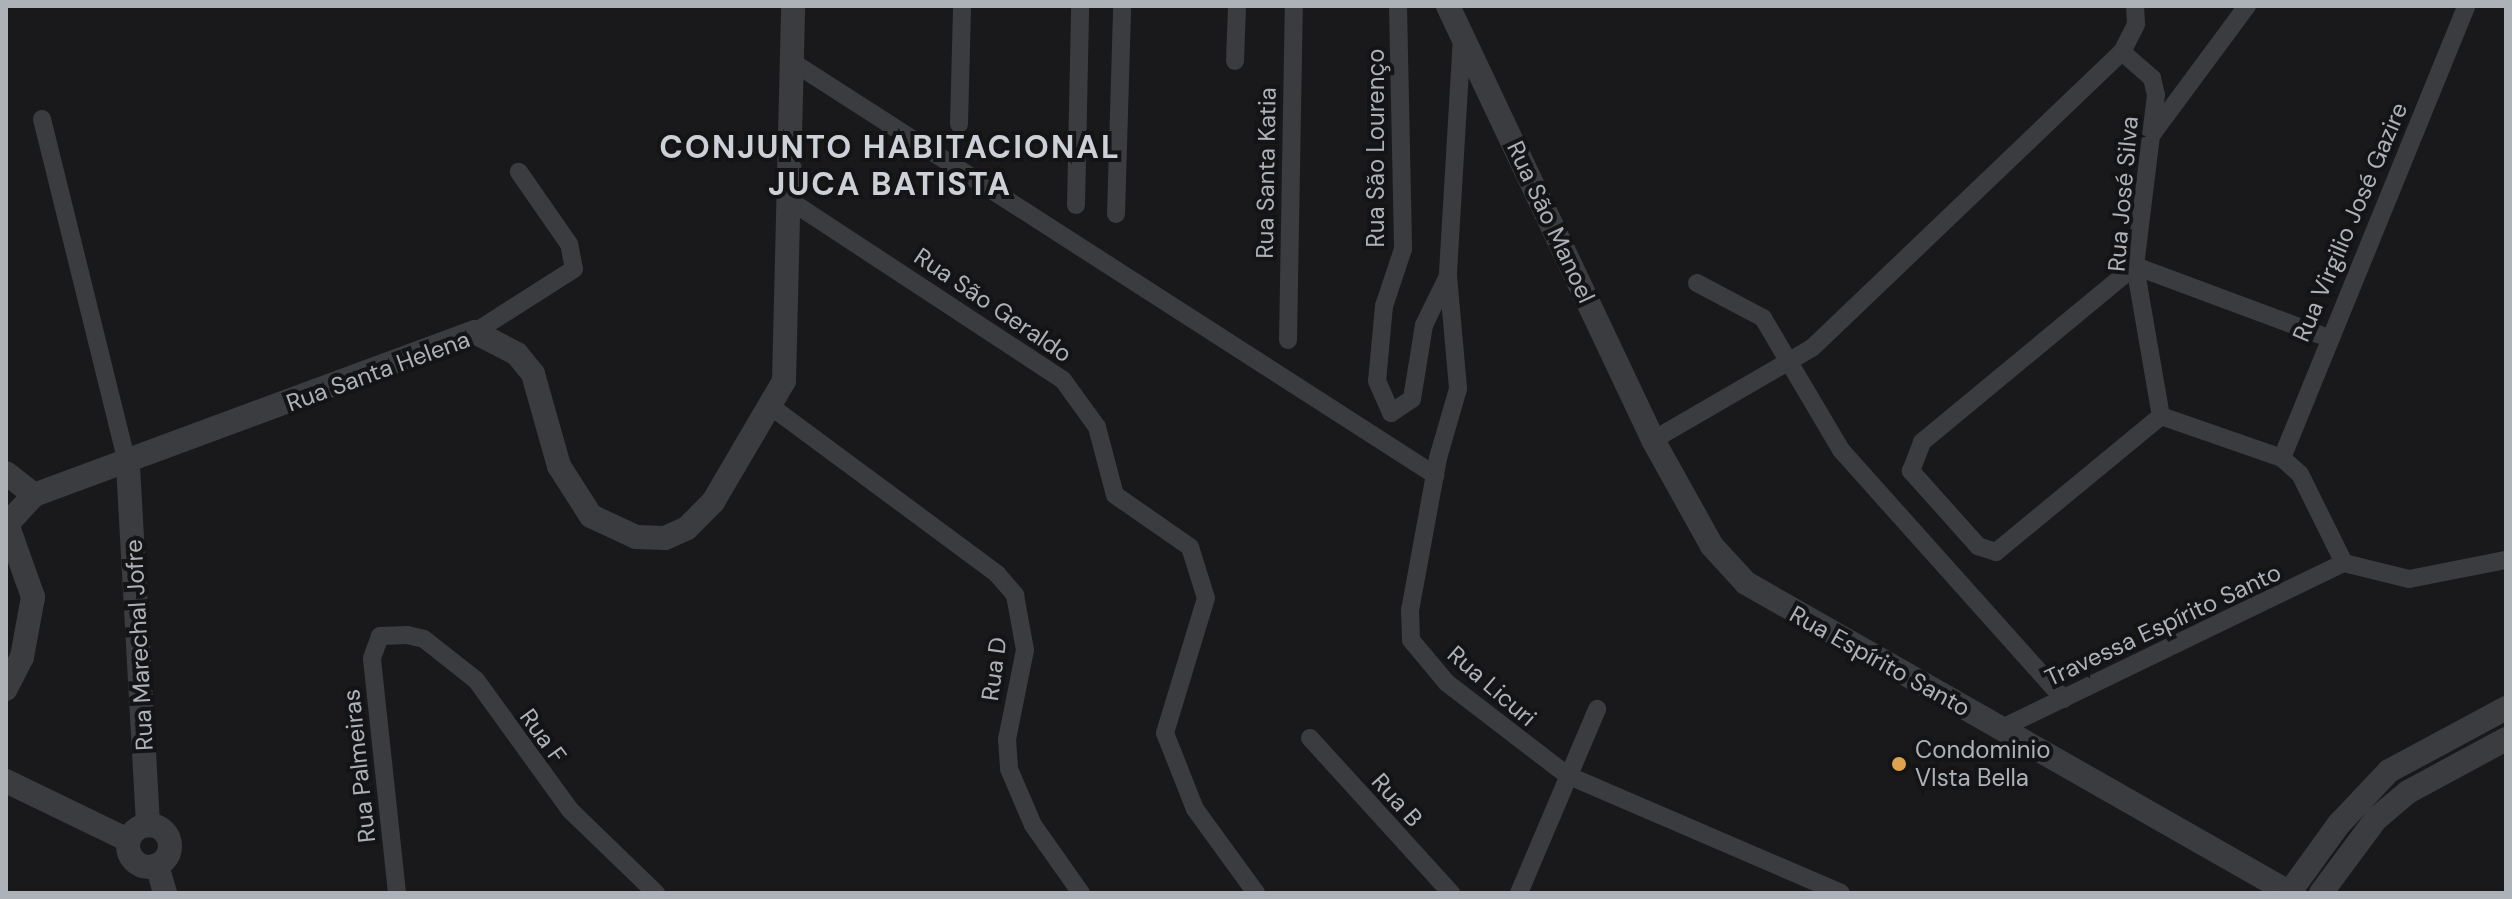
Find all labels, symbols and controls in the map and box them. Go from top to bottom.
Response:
street label: Rua São Lourenço [1362,49,1390,247]
street label: Rua Santa Katia [1250,87,1282,259]
street label: Rua Virgilio José Gazire [2287,98,2413,346]
street label: Rua José Silva [2102,115,2144,273]
district label: CONJUNTO HABITACIONAL JUCA BATISTA [659,129,1121,204]
street label: Rua São Manoel [1501,136,1601,308]
street label: Rua São Geraldo [909,242,1077,368]
street label: Rua Santa Helena [282,324,474,418]
street label: Rua Marechal Jofre [119,539,159,751]
street label: Travessa Espírito Santo [2040,558,2286,692]
street label: Rua Espírito Santo [1785,599,1975,723]
street label: Rua D [975,635,1013,703]
street label: Rua Licuri [1442,640,1542,732]
street label: Rua Palmeiras [337,688,381,844]
street label: Rua F [514,703,572,769]
place label: Condominio VIsta Bella [1915,736,2050,792]
marker: Condominio VIsta Bella [1890,755,1908,773]
street label: Rua B [1366,767,1428,833]

